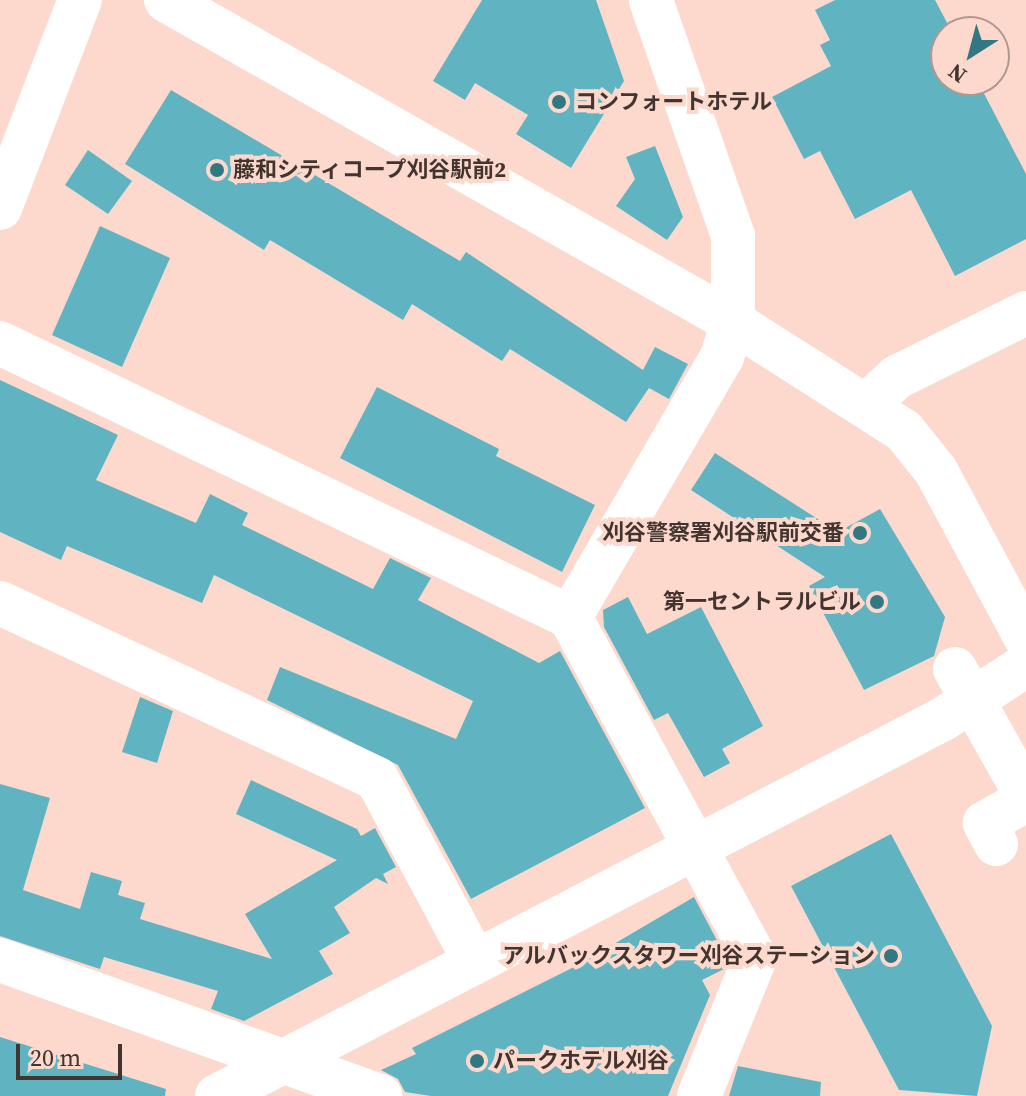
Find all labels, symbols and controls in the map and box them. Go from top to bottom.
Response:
north arrow [930,16,1010,96]
text: N [942,57,972,91]
place label: コンフォートホテル [575,89,773,115]
marker: コンフォートホテル [550,93,568,111]
place label: 藤和シティコープ刈谷駅前2 [233,157,509,183]
marker: 藤和シティコープ刈谷駅前2 [208,161,226,179]
place label: 刈谷警察署刈谷駅前交番 [602,520,844,546]
marker: 刈谷警察署刈谷駅前交番 [851,524,869,542]
place label: 第一セントラルビル [663,589,861,615]
marker: 第一セントラルビル [868,593,886,611]
place label: アルバックスタワー刈谷ステーション [501,943,875,969]
marker: アルバックスタワー刈谷ステーション [882,947,900,965]
scale bar [20,1028,126,1078]
text: 20 m [30,1041,81,1074]
place label: パークホテル刈谷 [493,1048,669,1074]
marker: パークホテル刈谷 [468,1052,486,1070]

